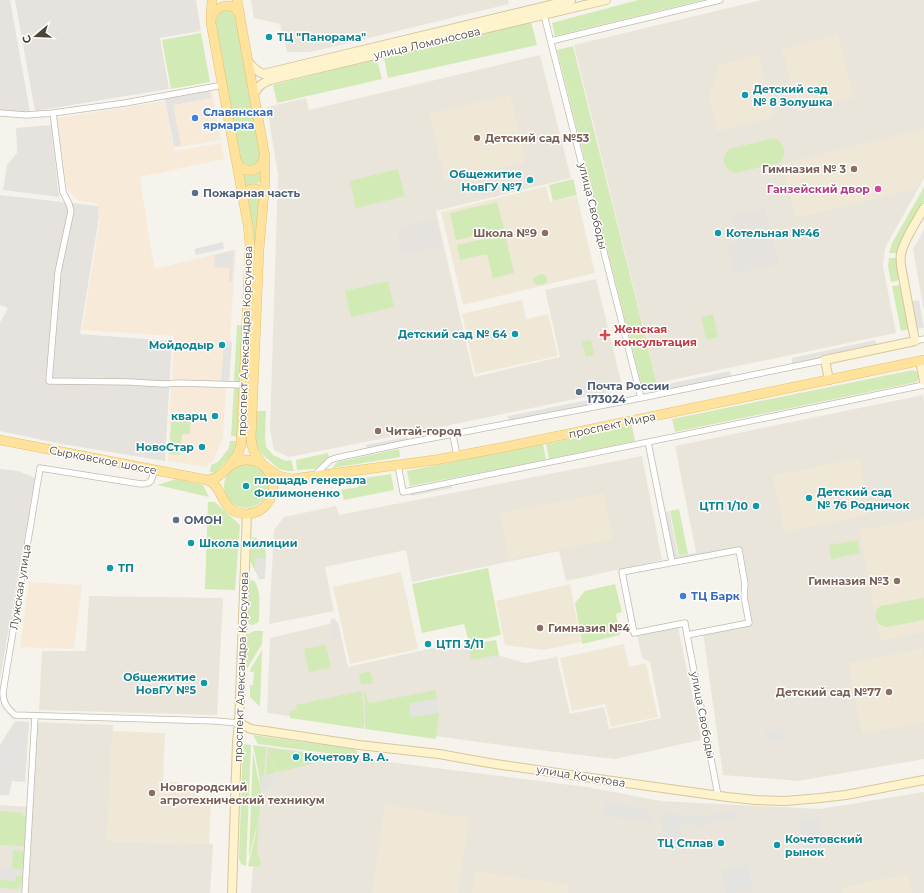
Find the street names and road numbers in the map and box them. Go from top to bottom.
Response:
street label: улица Ломоносова [371,24,482,62]
street label: улица Свободы [575,160,611,251]
street label: проспект Александра Корсунова [235,246,255,436]
street label: проспект Мира [567,409,657,441]
street label: Сырковское шоссе [48,443,158,477]
street label: Лужская улица [6,543,34,631]
street label: проспект Александра Корсунова [231,572,251,762]
street label: улица Свободы [687,669,718,760]
street label: улица Кочетова [535,762,626,790]

